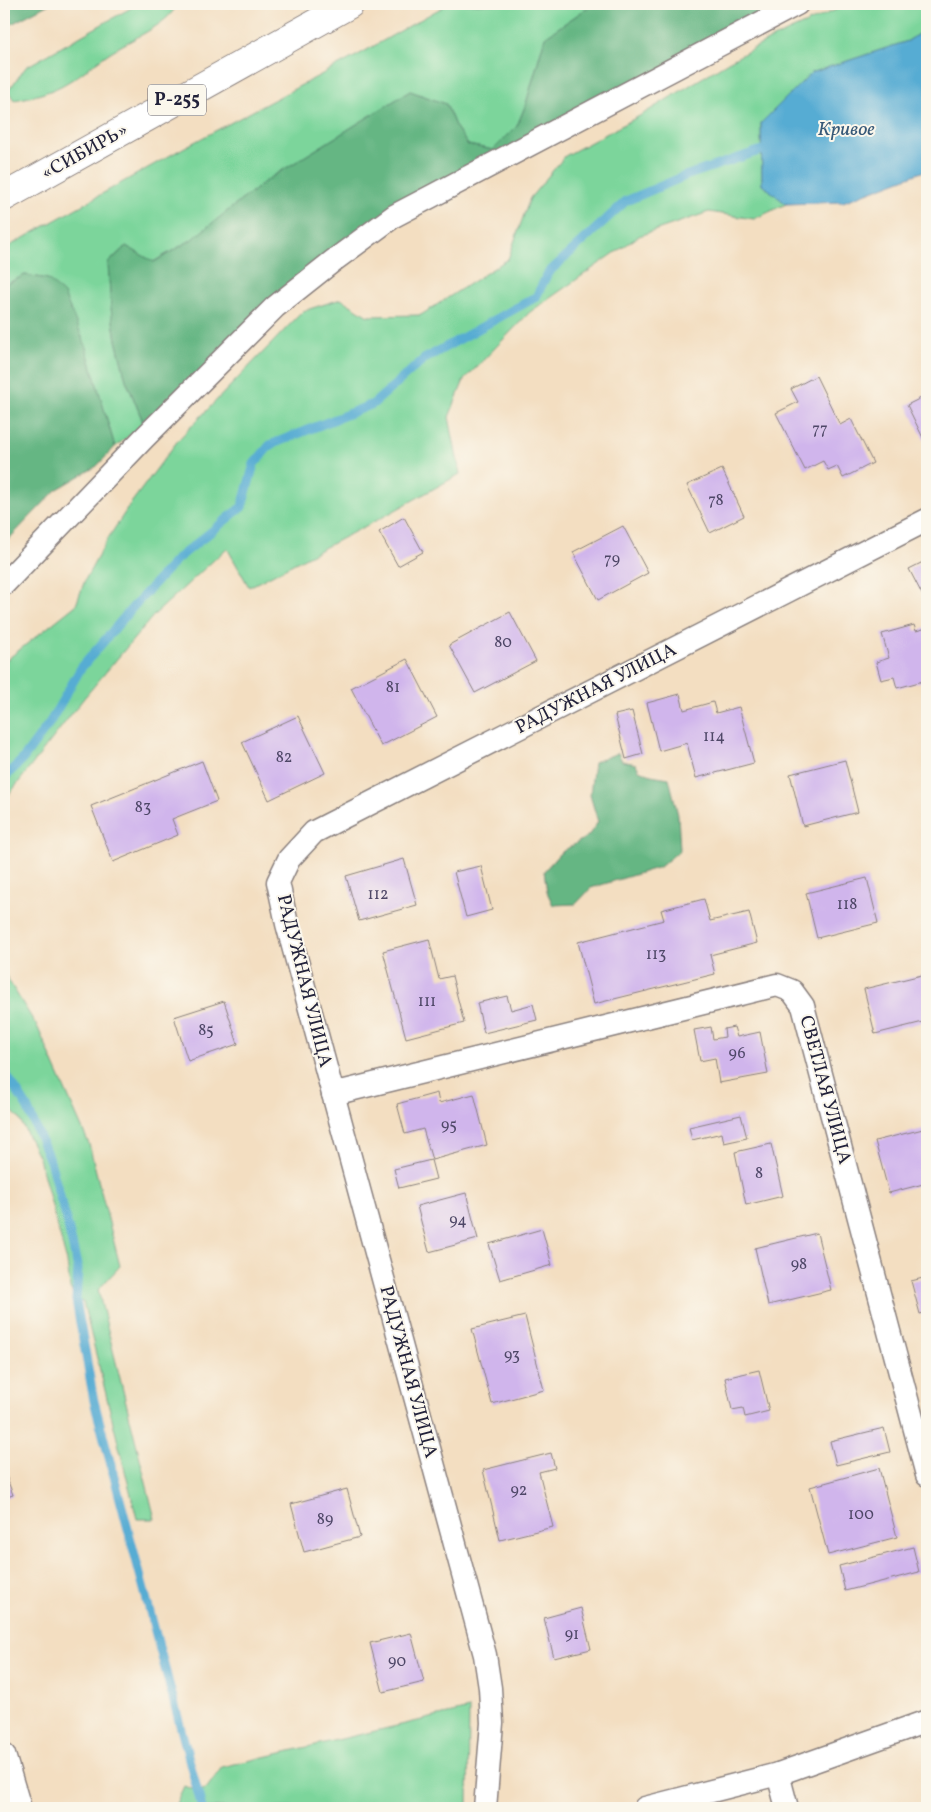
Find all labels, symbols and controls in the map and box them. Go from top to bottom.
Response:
road number: Р-255 [148,84,206,116]
water label: Кривое [817,116,875,144]
street label: «СИБИРЬ» [37,118,133,186]
house number: 77 [812,419,828,441]
house number: 78 [708,490,724,512]
house number: 79 [604,549,620,571]
house number: 80 [494,632,512,654]
street label: РАДУЖНАЯ УЛИЦА [511,637,681,741]
house number: 81 [386,677,400,699]
house number: 114 [703,726,725,748]
house number: 82 [276,747,292,769]
house number: 83 [135,797,151,819]
house number: 112 [367,884,389,906]
street label: РАДУЖНАЯ УЛИЦА [270,892,338,1070]
house number: 118 [837,894,857,916]
house number: 113 [646,944,666,966]
house number: 111 [418,991,436,1013]
street label: СВЕТЛАЯ УЛИЦА [793,1013,857,1167]
house number: 85 [198,1020,214,1042]
house number: 96 [728,1043,746,1065]
house number: 95 [441,1115,457,1137]
house number: 8 [755,1163,763,1185]
house number: 94 [449,1210,467,1232]
house number: 98 [791,1254,807,1276]
street label: РАДУЖНАЯ УЛИЦА [372,1283,444,1461]
house number: 93 [504,1345,520,1367]
house number: 92 [511,1480,527,1502]
house number: 100 [848,1504,874,1526]
house number: 89 [317,1509,333,1531]
house number: 91 [565,1624,579,1646]
house number: 90 [388,1651,406,1673]

